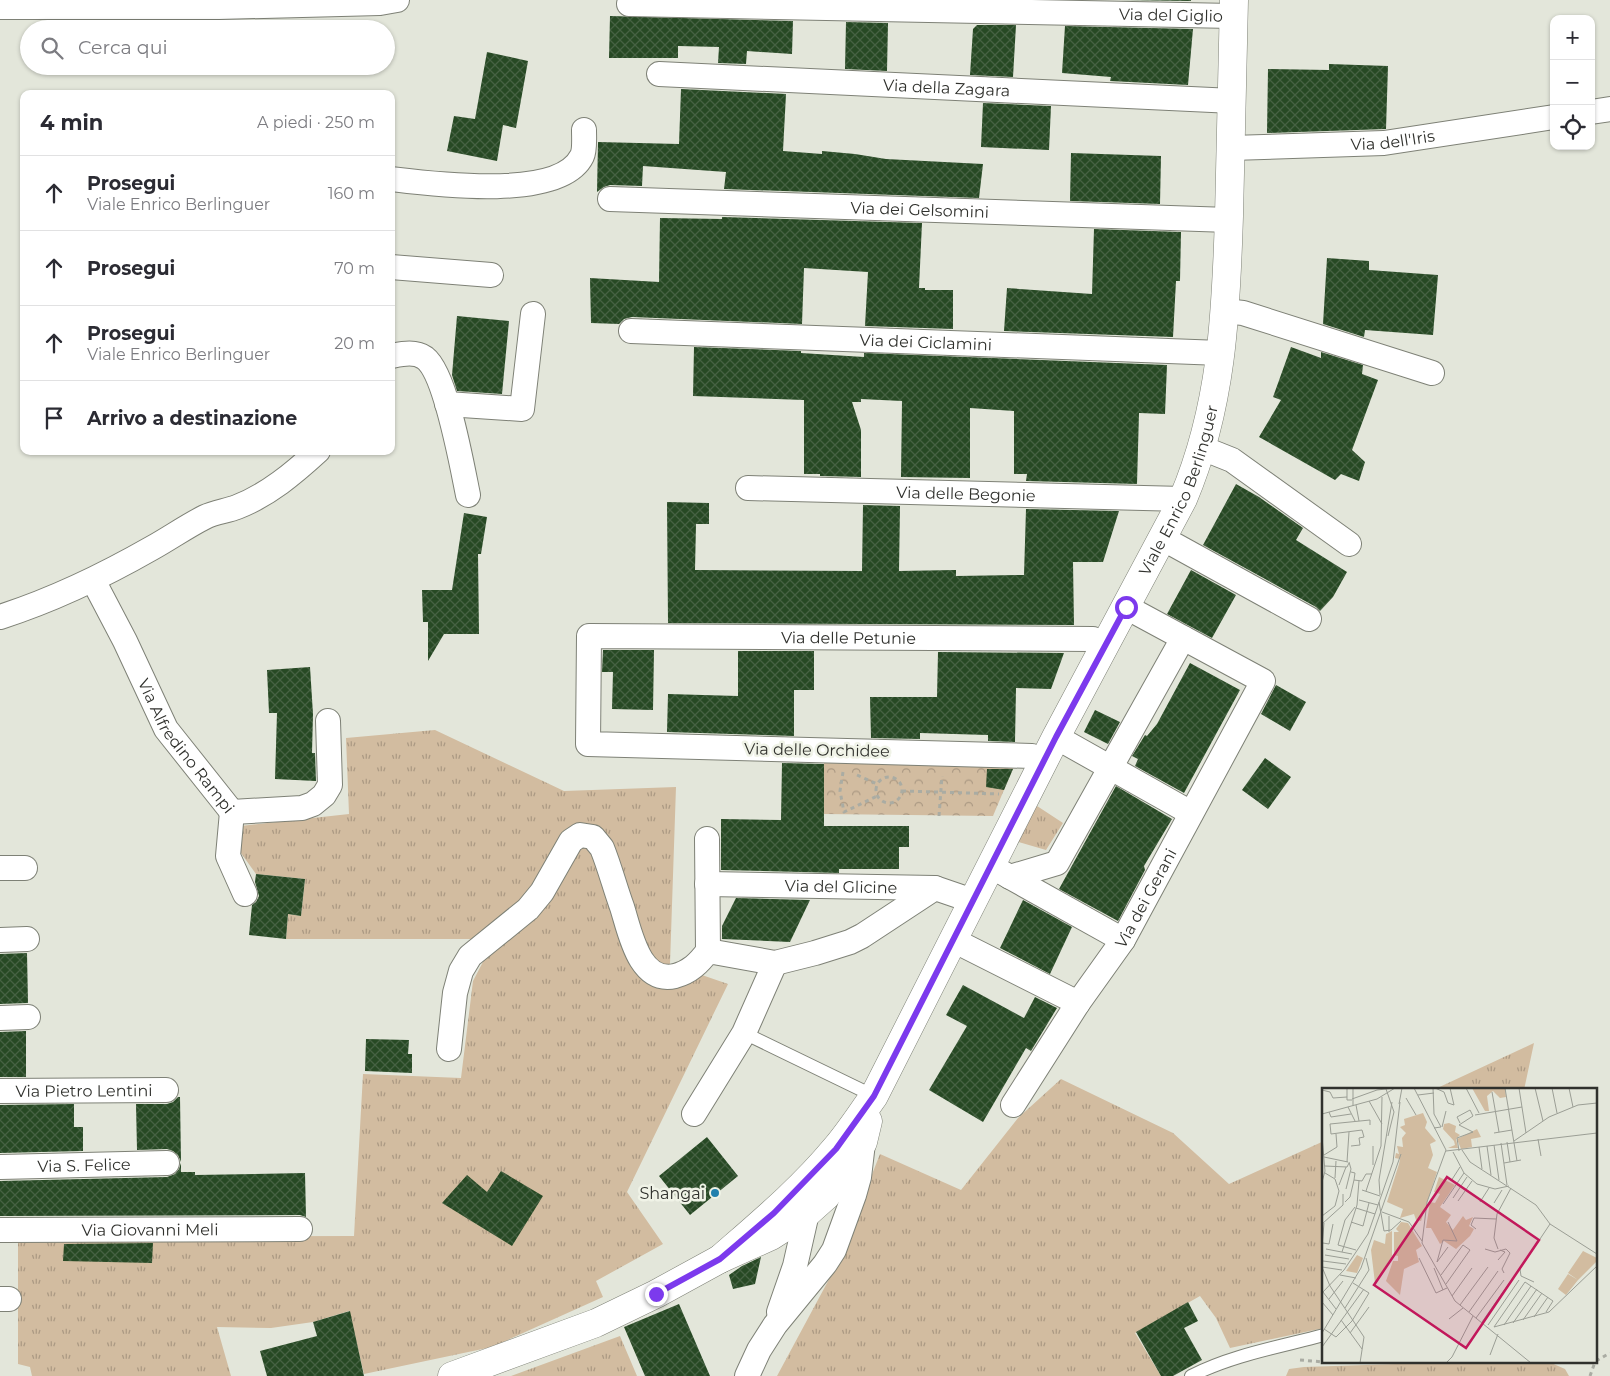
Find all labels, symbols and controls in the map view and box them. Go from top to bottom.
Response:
street label: Via del Giglio [1119,4,1223,25]
map controls [1550,15,1595,150]
button: + [1550,15,1595,60]
search box [20,20,395,75]
icon: search [38,34,66,62]
text: Cerca qui [78,36,168,59]
button: − [1550,60,1595,105]
street label: Via della Zagara [883,75,1011,100]
button: locate [1550,105,1595,150]
text: 4 min [40,110,103,135]
text: A piedi · 250 m [257,113,375,132]
street label: Via dell'Iris [1350,126,1436,154]
text: Prosegui [87,172,175,195]
icon: ahead [40,179,68,207]
text: 160 m [328,184,375,203]
text: Viale Enrico Berlinguer [87,195,270,214]
street label: Via dei Gelsomini [850,198,989,221]
icon: ahead [40,254,68,282]
text: Prosegui [87,257,175,280]
text: 70 m [334,259,375,278]
text: Prosegui [87,322,175,345]
icon: ahead [40,329,68,357]
street label: Via dei Ciclamini [859,330,992,354]
text: 20 m [334,334,375,353]
text: Viale Enrico Berlinguer [87,345,270,364]
street label: Viale Enrico Berlinguer [1135,403,1221,579]
icon: arrive [40,404,68,432]
text: Arrivo a destinazione [87,407,297,430]
street label: Via delle Begonie [896,482,1036,505]
route start [1115,596,1138,619]
street label: Via delle Petunie [781,628,916,647]
street label: Via Alfredino Rampi [134,675,239,817]
street label: Via delle Orchidee [744,739,890,761]
street label: Via dei Gerani [1111,845,1180,952]
street label: Via del Glicine [785,876,897,897]
street label: Via Pietro Lentini [15,1081,153,1100]
inset map [1322,1088,1598,1364]
street label: Via S. Felice [37,1154,131,1176]
place label: Shangai [639,1184,705,1203]
marker: Shangai [709,1187,721,1199]
street label: Via Giovanni Meli [82,1220,218,1239]
route end [645,1283,668,1306]

